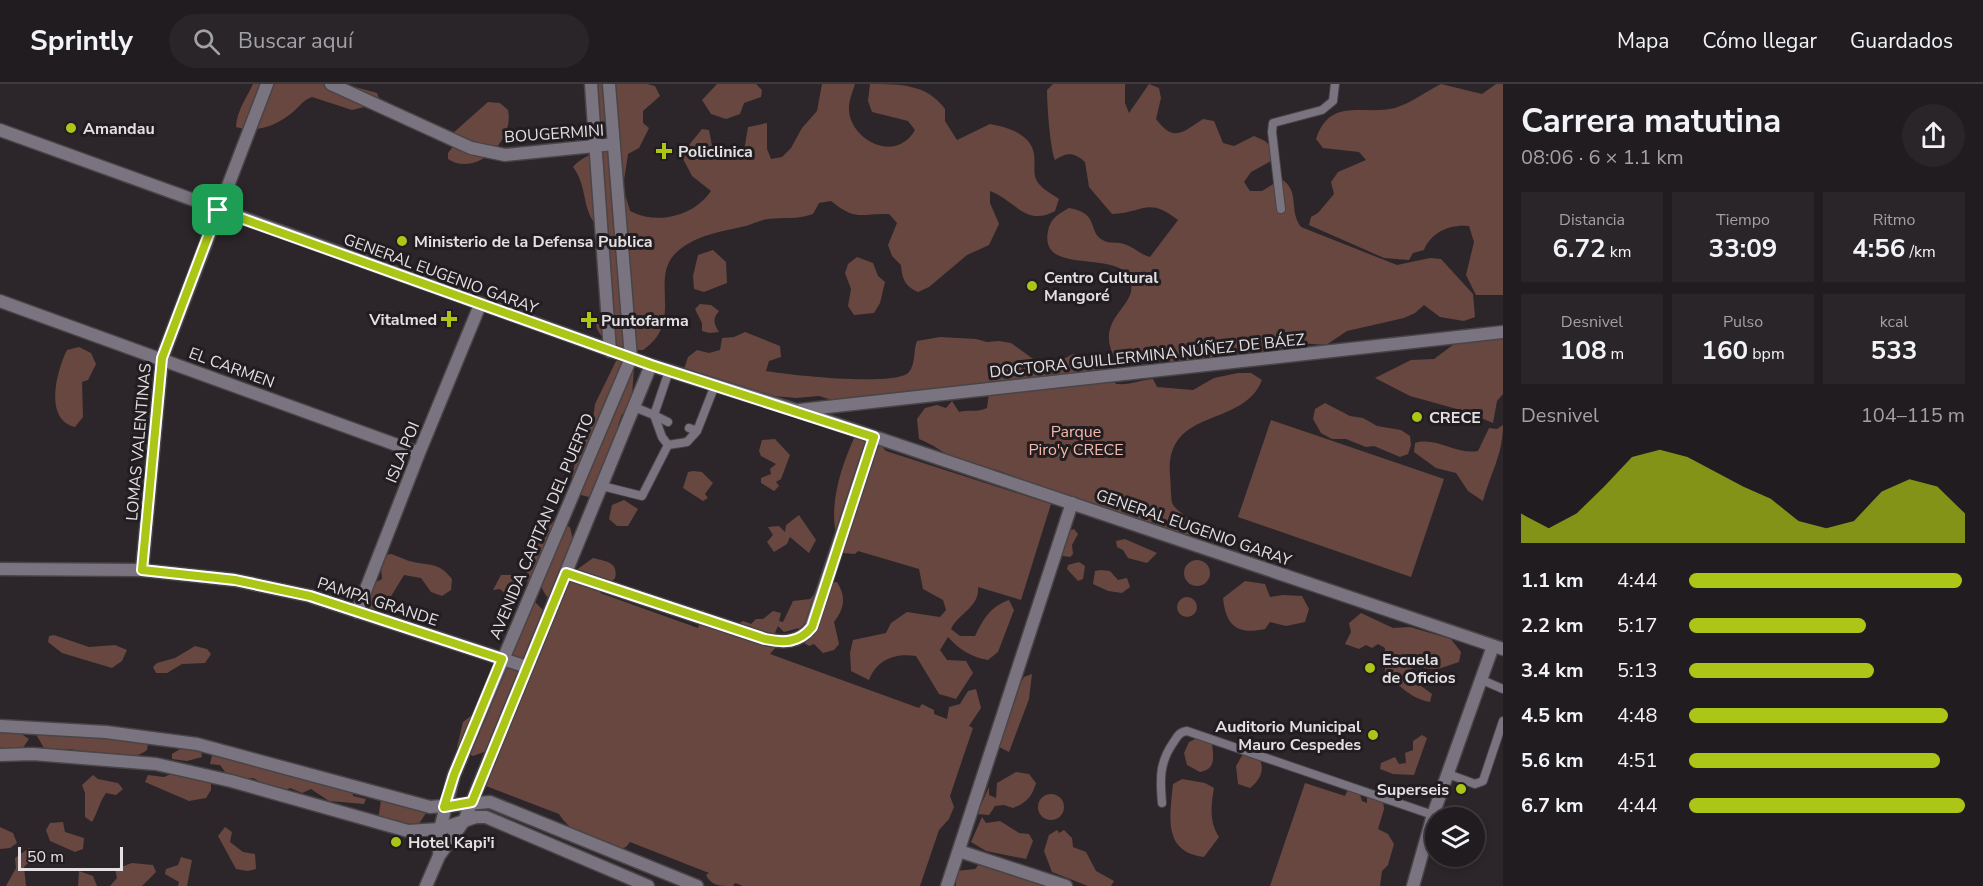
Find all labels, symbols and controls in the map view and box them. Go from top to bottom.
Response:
search box [169,14,589,68]
text: Sprintly [30,22,133,60]
icon: search [190,25,223,58]
text: Buscar aquí [238,26,353,56]
text: Mapa [1617,27,1669,55]
text: Cómo llegar [1702,27,1817,55]
text: Guardados [1850,27,1953,55]
text: Carrera matutina [1521,99,1781,144]
button: share [1902,104,1965,167]
place label: Amandau [83,118,155,140]
street label: BOUGERMINI [503,120,605,148]
marker: Amandau [64,121,78,135]
place label: Policlinica [678,141,753,163]
marker: Policlinica [655,142,673,160]
text: 08:06 · 6 × 1.1 km [1521,144,1684,171]
pin [192,184,243,235]
icon: arrive [201,193,234,226]
text: Distancia [1559,209,1625,231]
text: Tiempo [1716,209,1770,231]
text: Ritmo [1873,209,1915,231]
street label: GENERAL EUGENIO GARAY [340,228,541,320]
place label: Ministerio de la Defensa Publica [414,231,653,253]
text: 6.72 [1552,231,1606,266]
text: 33:09 [1709,231,1777,266]
text: 4:56 [1852,231,1905,266]
marker: Ministerio de la Defensa Publica [395,234,409,248]
text: km [1606,241,1632,263]
text: /km [1905,241,1936,263]
place label: Centro Cultural Mangoré [1044,267,1158,307]
marker: Centro Cultural Mangoré [1025,279,1039,293]
place label: Vitalmed [368,309,437,331]
place label: Puntofarma [601,310,689,332]
text: Desnivel [1561,311,1623,333]
text: Pulso [1723,311,1763,333]
text: kcal [1880,311,1908,333]
marker: Vitalmed [442,312,456,326]
marker: Puntofarma [582,313,596,327]
street label: DOCTORA GUILLERMINA NÚÑEZ DE BÁEZ [988,328,1306,384]
text: 108 [1560,333,1607,368]
text: 160 [1701,333,1748,368]
text: 533 [1871,333,1917,368]
street label: EL CARMEN [186,342,278,394]
text: m [1607,343,1624,365]
text: bpm [1748,343,1785,365]
street label: LOMAS VALENTINAS [121,362,157,522]
text: Desnivel [1521,402,1599,429]
text: 104–115 m [1861,402,1965,429]
place label: CRECE [1429,407,1481,429]
street label: AVENIDA CAPITAN DEL PUERTO [484,410,600,643]
marker: CRECE [1410,410,1424,424]
street label: ISLA POI [381,418,425,486]
park label: Parque Piro'y CRECE [1028,421,1124,461]
street label: GENERAL EUGENIO GARAY [1093,484,1295,572]
text: 1.1 km [1521,567,1584,594]
text: 4:44 [1617,567,1658,594]
street label: PAMPA GRANDE [314,572,441,632]
text: 2.2 km [1521,612,1584,639]
text: 5:17 [1617,612,1658,639]
place label: Escuela de Oficios [1382,649,1456,689]
text: 3.4 km [1521,657,1584,684]
text: 5:13 [1617,657,1658,684]
marker: Escuela de Oficios [1363,661,1377,675]
text: 4.5 km [1521,702,1584,729]
text: 4:48 [1617,702,1658,729]
place label: Auditorio Municipal Mauro Cespedes [1215,716,1361,756]
marker: Auditorio Municipal Mauro Cespedes [1366,728,1380,742]
text: 5.6 km [1521,747,1584,774]
text: 4:51 [1617,747,1658,774]
place label: Superseis [1377,779,1449,801]
marker: Superseis [1454,782,1468,796]
text: 6.7 km [1521,792,1584,819]
text: 4:44 [1617,792,1658,819]
map controls [1425,807,1485,867]
button: layers [1425,807,1485,867]
place label: Hotel Kapi'i [408,832,495,854]
marker: Hotel Kapi'i [389,835,403,849]
scale bar [18,844,123,872]
text: 50 m [27,846,64,868]

